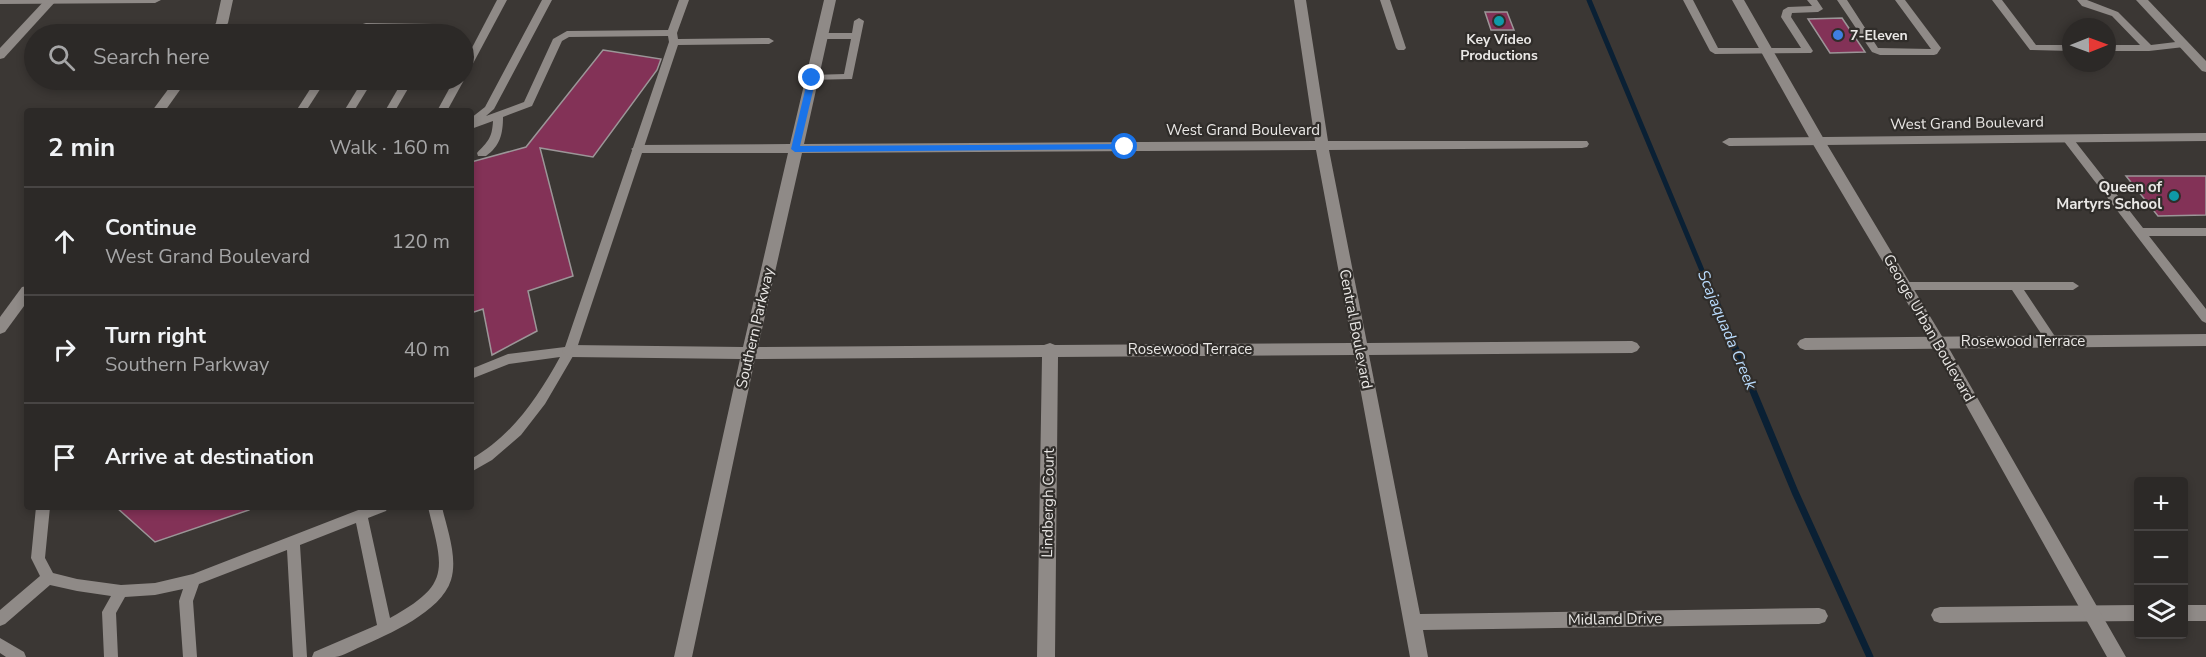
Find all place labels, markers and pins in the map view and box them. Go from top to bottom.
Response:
marker: Key Video Productions [1492,14,1506,28]
place label: 7-Eleven [1850,26,1908,45]
marker: 7-Eleven [1831,28,1845,42]
place label: Key Video Productions [1460,30,1538,65]
place label: Queen of Martyrs School [2056,177,2163,214]
marker: Queen of Martyrs School [2167,189,2181,203]

